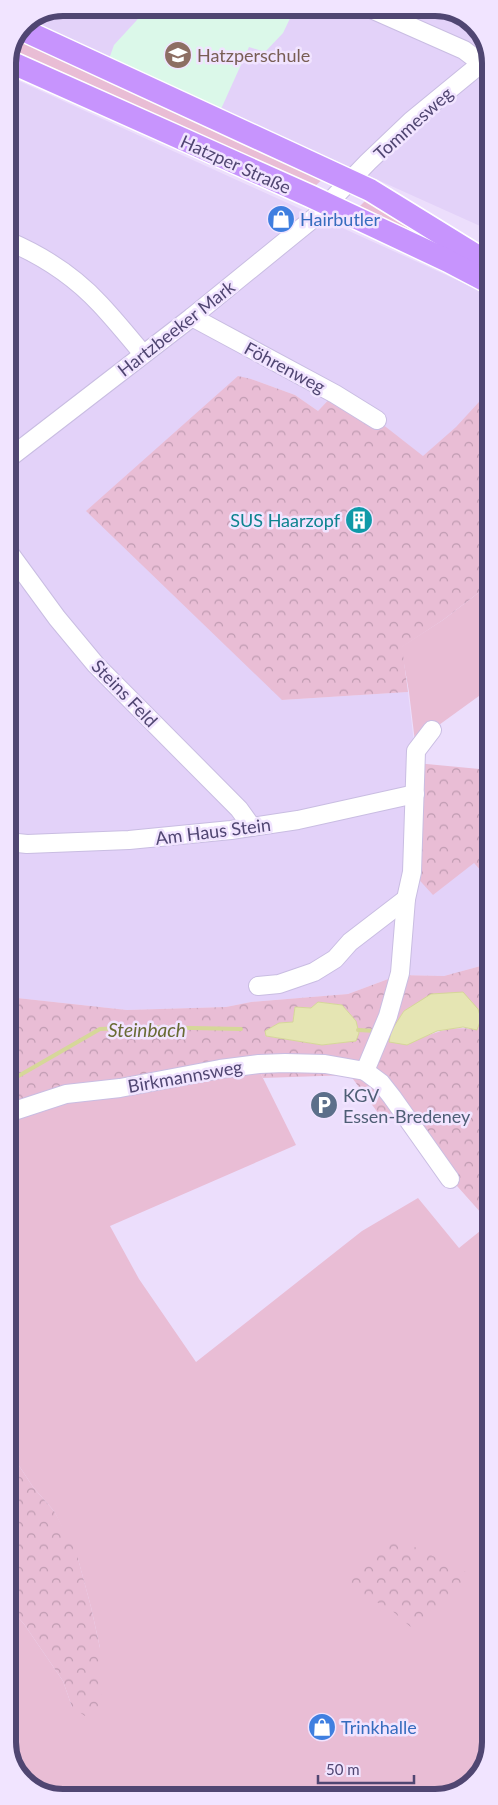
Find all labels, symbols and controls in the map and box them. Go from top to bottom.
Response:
school or university icon: Hatzperschule [163,40,193,70]
place label: Hatzperschule [197,44,310,66]
street label: Tommesweg [369,82,457,164]
street label: Hatzper Straße [177,130,295,198]
shop icon: Hairbutler [266,204,296,234]
place label: Hairbutler [300,208,381,230]
street label: Hartzbeeker Mark [113,275,240,381]
street label: Föhrenweg [241,337,329,397]
building icon: SUS Haarzopf [344,505,374,535]
place label: SUS Haarzopf [230,509,341,531]
street label: Steins Feld [87,655,163,731]
street label: Am Haus Stein [154,813,272,849]
water label: Steinbach [108,1018,186,1041]
street label: Birkmannsweg [126,1055,244,1097]
place label: KGV Essen-Bredeney [343,1084,471,1127]
parking icon: KGV Essen-Bredeney [309,1090,339,1120]
shop icon: Trinkhalle [307,1712,337,1742]
place label: Trinkhalle [341,1716,417,1738]
scale bar [318,1752,414,1784]
text: 50 m [326,1760,360,1778]

